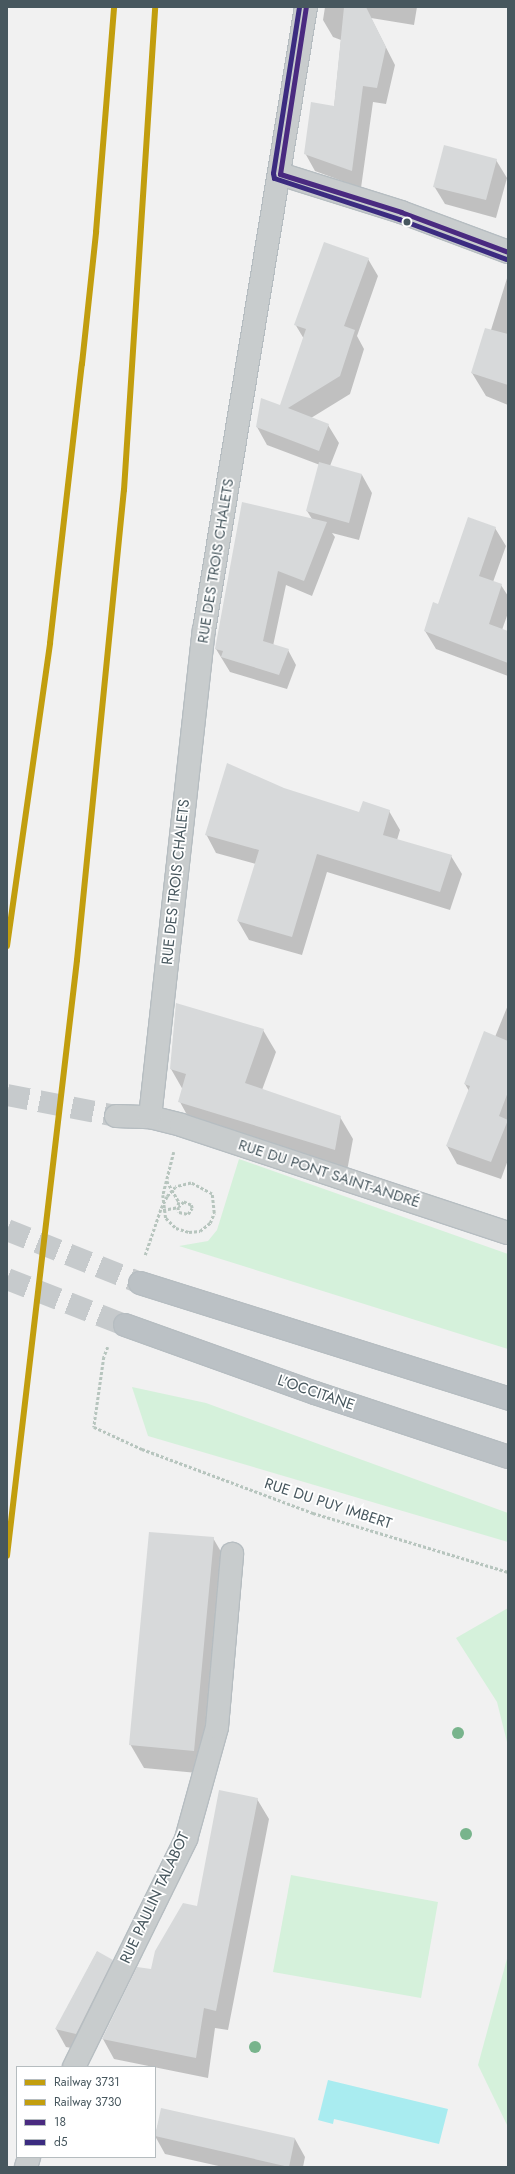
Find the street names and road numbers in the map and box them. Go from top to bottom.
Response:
street label: RUE DES TROIS CHALETS [194,477,238,645]
street label: RUE DES TROIS CHALETS [158,798,194,966]
street label: RUE DU PONT SAINT-ANDRÉ [236,1136,422,1212]
street label: L'OCCITANE [275,1371,357,1415]
street label: RUE DU PUY IMBERT [262,1475,394,1533]
street label: RUE PAULIN TALABOT [117,1829,193,1967]

